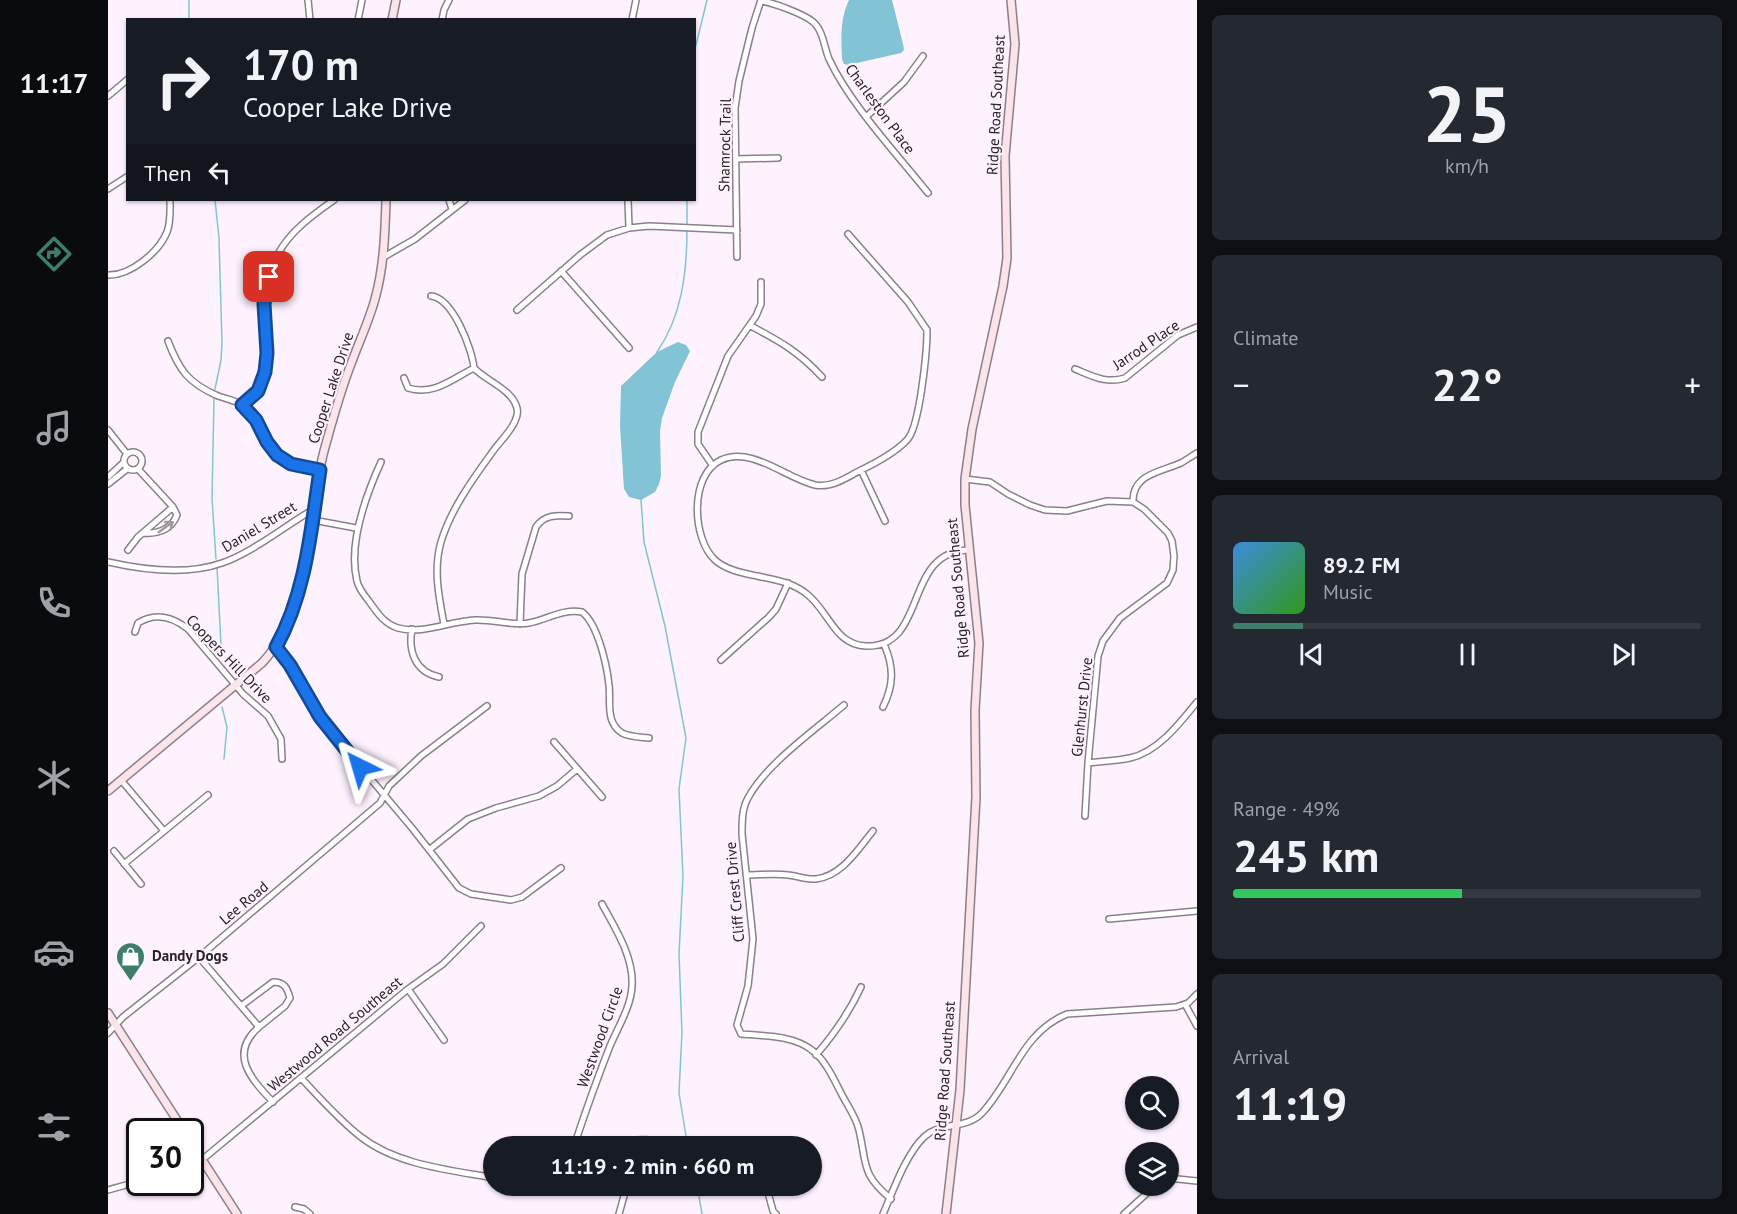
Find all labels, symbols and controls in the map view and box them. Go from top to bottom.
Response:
street label: Ridge Road Southeast [982,34,1009,176]
text: 170 m [243,37,359,92]
icon: right [144,42,222,120]
street label: Charleston Place [841,60,920,158]
text: 25 [1423,63,1511,164]
text: 11:17 [20,66,88,100]
text: Cooper Lake Drive [243,90,452,124]
street label: Shamrock Trail [714,97,735,192]
text: km/h [1445,153,1489,179]
icon: left [203,156,236,189]
text: Then [144,159,191,187]
icon: directions [33,233,75,275]
pin [243,251,294,302]
icon: arrive [252,260,285,293]
street label: Jarrod Place [1108,315,1183,374]
text: Climate [1233,325,1299,351]
street label: Cooper Lake Drive [304,330,357,446]
text: 22° [1432,355,1502,413]
text: − [1233,363,1250,406]
text: + [1684,363,1701,406]
icon: music [33,407,75,449]
street label: Daniel Street [218,497,300,556]
street label: Ridge Road Southeast [942,517,973,659]
one-way arrow [158,521,174,533]
text: 89.2 FM [1323,551,1400,579]
text: Music [1323,579,1372,605]
icon: phone [33,582,75,624]
street label: Coopers Hill Drive [182,610,276,707]
icon: previous [1295,638,1328,671]
icon: pause [1451,638,1484,671]
icon: next [1607,638,1640,671]
street label: Glenhurst Drive [1067,656,1096,758]
position arrow [328,735,392,799]
icon: climate [33,757,75,799]
text: Range · 49% [1233,796,1340,822]
text: 245 km [1233,826,1379,884]
street label: Cliff Crest Drive [721,841,748,943]
street label: Lee Road [215,877,272,928]
icon: car [33,931,75,973]
shop icon: Dandy Dogs [115,940,147,982]
place label: Dandy Dogs [152,946,228,965]
street label: Westwood Road Southeast [264,972,406,1095]
street label: Westwood Circle [572,984,627,1090]
street label: Ridge Road Southeast [930,1000,959,1142]
text: Arrival [1233,1044,1289,1070]
text: 11:19 [1233,1074,1347,1132]
map controls [1125,1076,1179,1196]
button: search [1125,1076,1179,1130]
icon: filters [33,1106,75,1148]
speed limit sign: 30 [126,1118,204,1196]
button: layers [1125,1142,1179,1196]
text: 11:19 · 2 min · 660 m [551,1152,754,1180]

